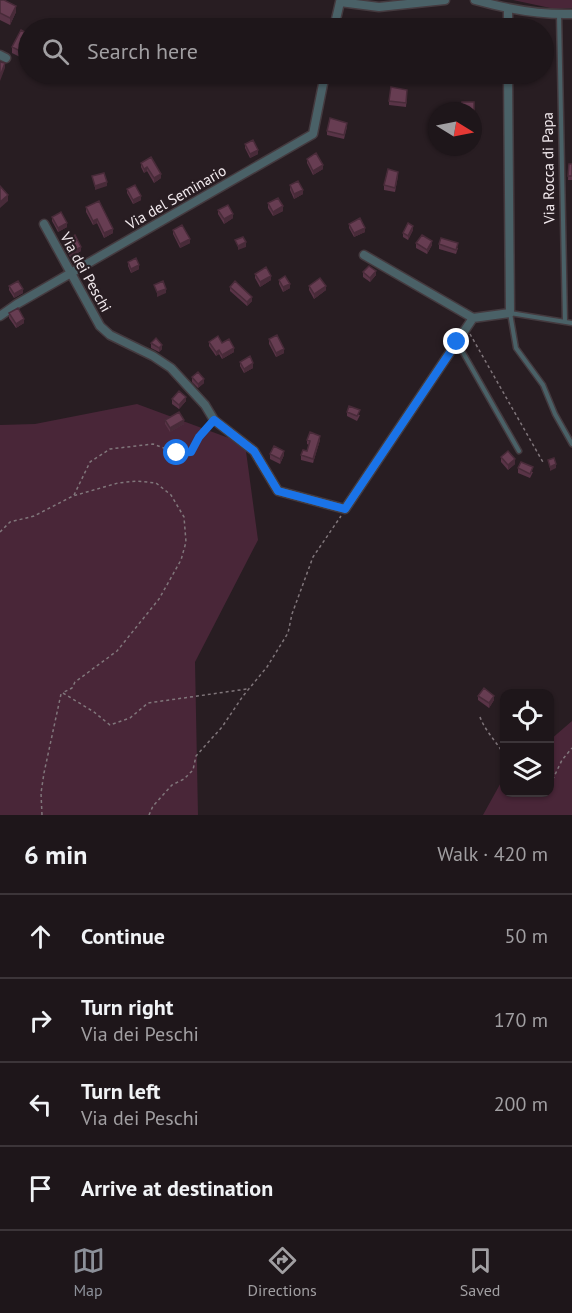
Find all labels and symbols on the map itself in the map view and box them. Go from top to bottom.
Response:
north arrow [428,102,482,156]
street label: Via Rocca di Papa [538,112,558,225]
street label: Via del Seminario [122,161,230,234]
street label: Via dei Peschi [56,228,116,315]
route end [443,328,469,354]
route start [163,439,189,465]

